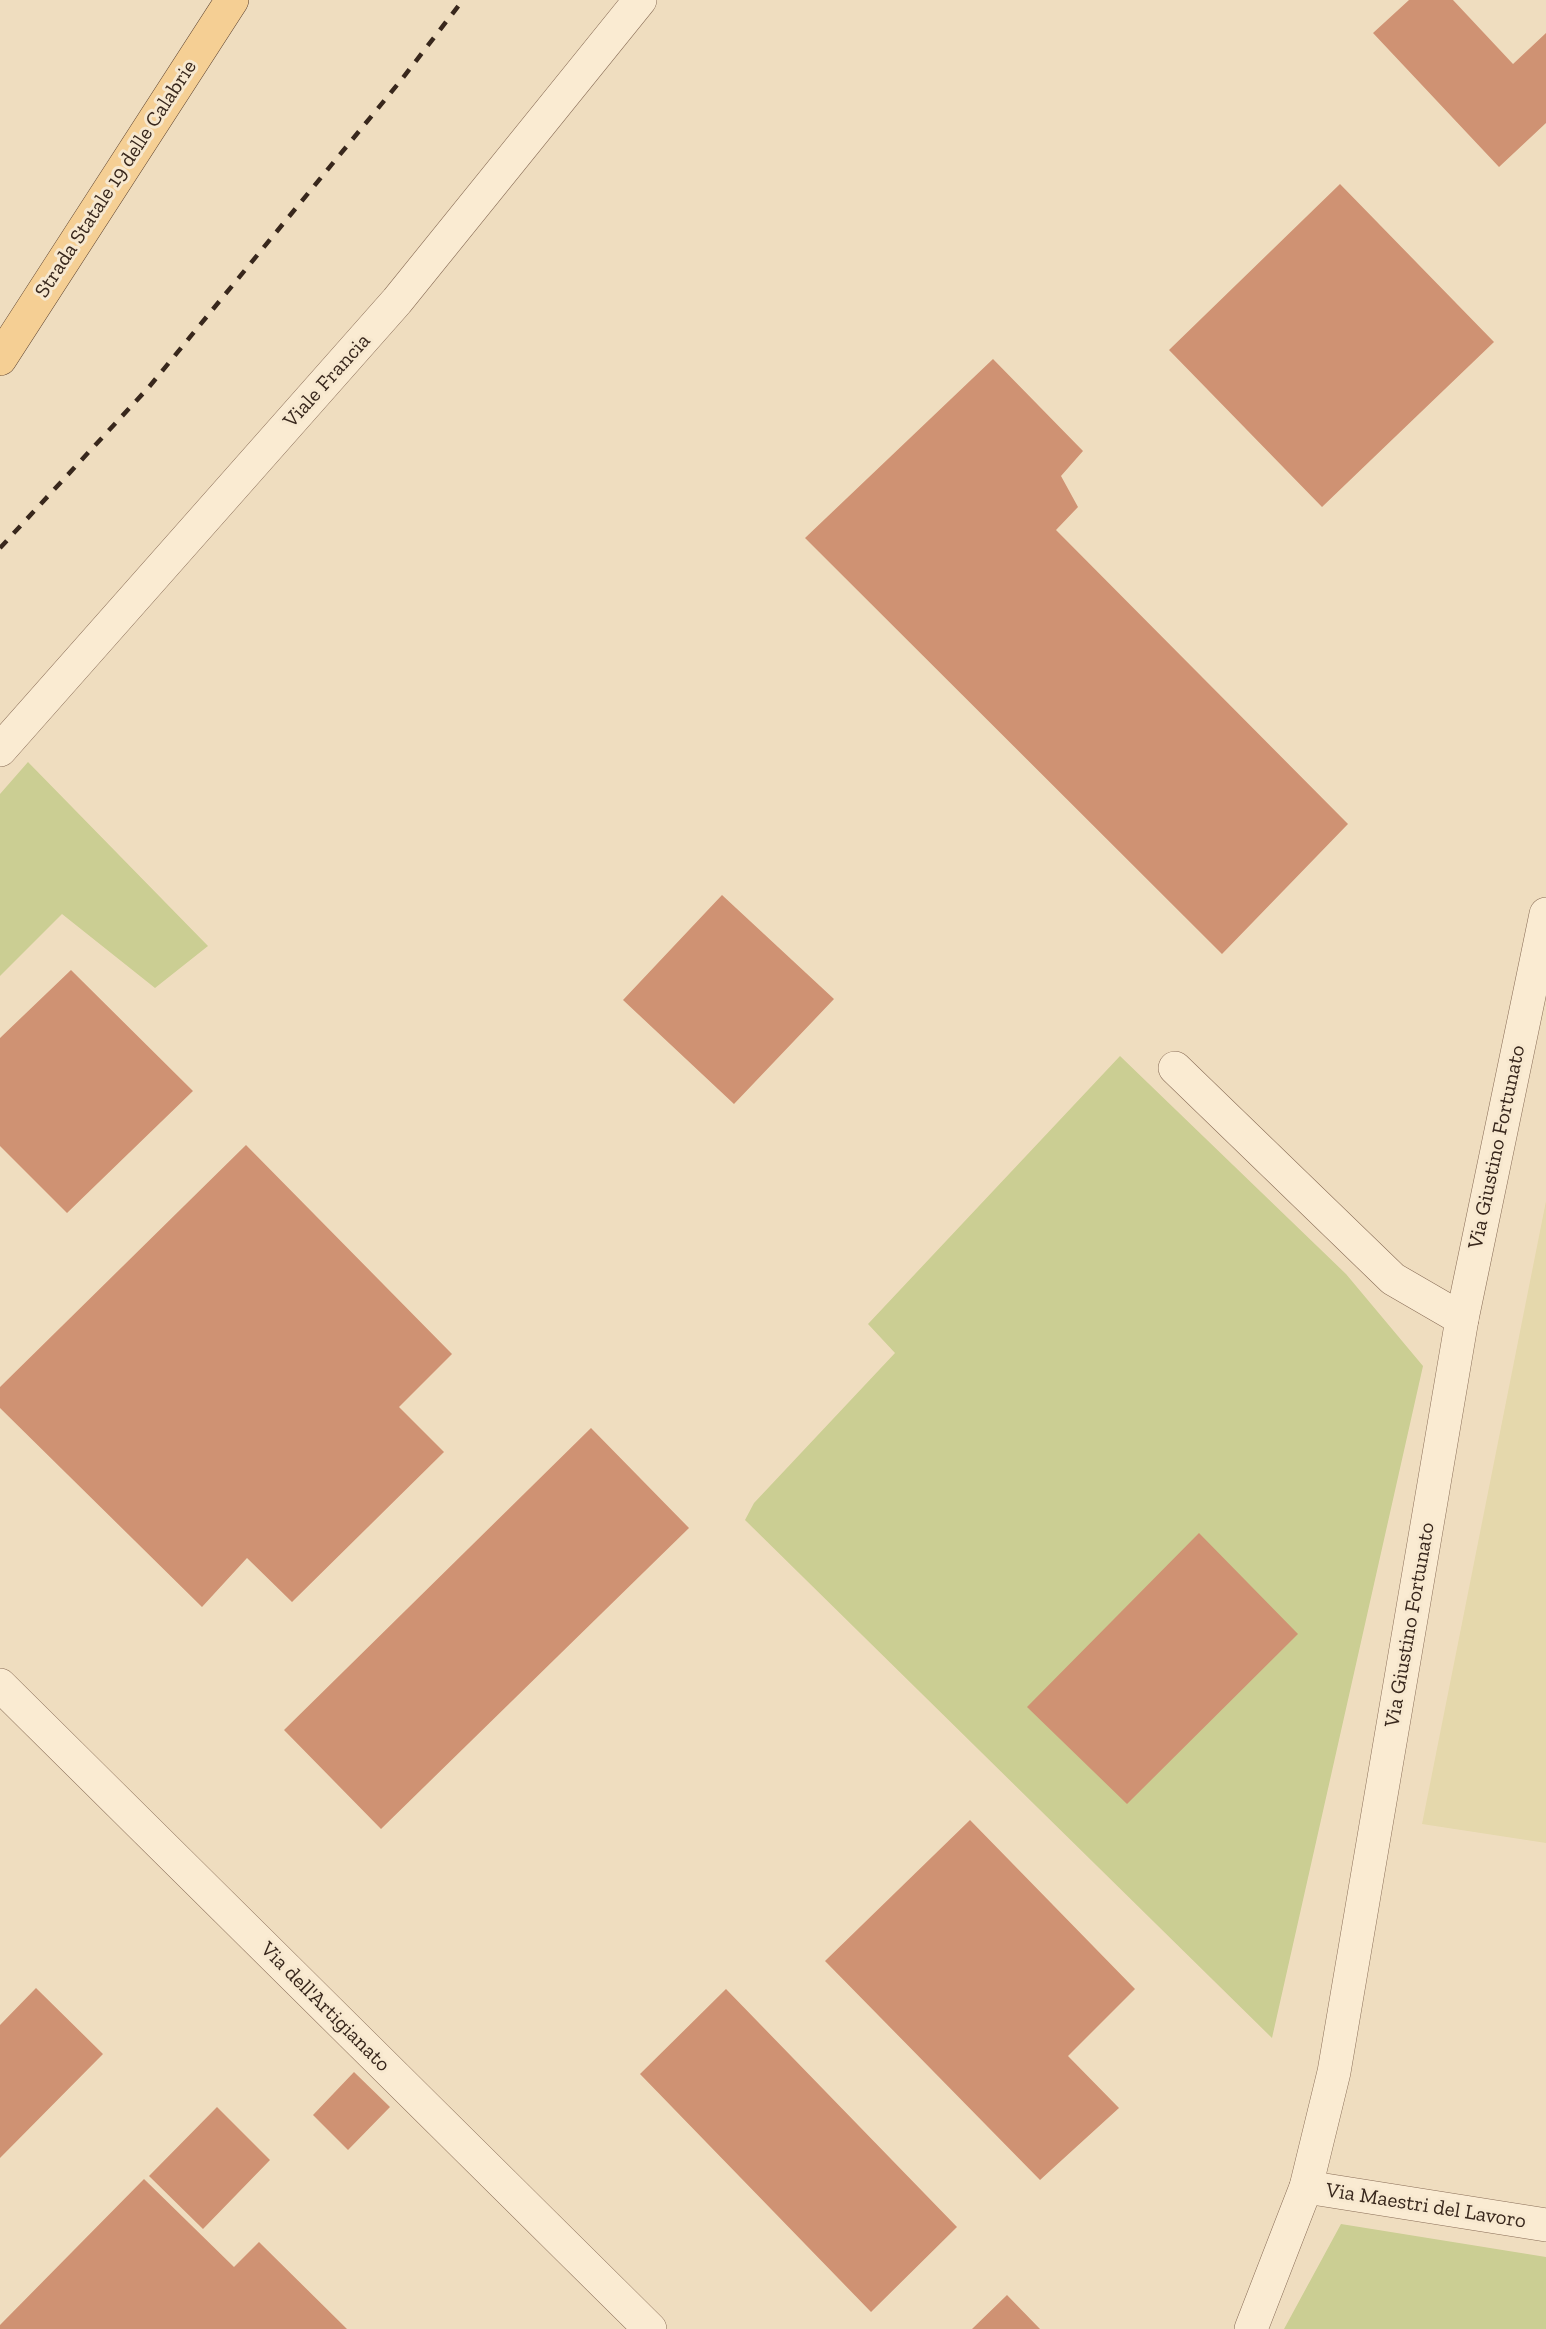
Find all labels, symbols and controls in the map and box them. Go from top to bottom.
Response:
street label: Strada Statale 19 delle Calabrie [30,56,202,302]
street label: Viale Francia [278,329,376,433]
street label: Via Giustino Fortunato [1463,1043,1531,1251]
street label: Via Giustino Fortunato [1380,1520,1440,1730]
street label: Via dell'Artigianato [255,1937,395,2077]
street label: Via Maestri del Lavoro [1324,2178,1528,2234]

